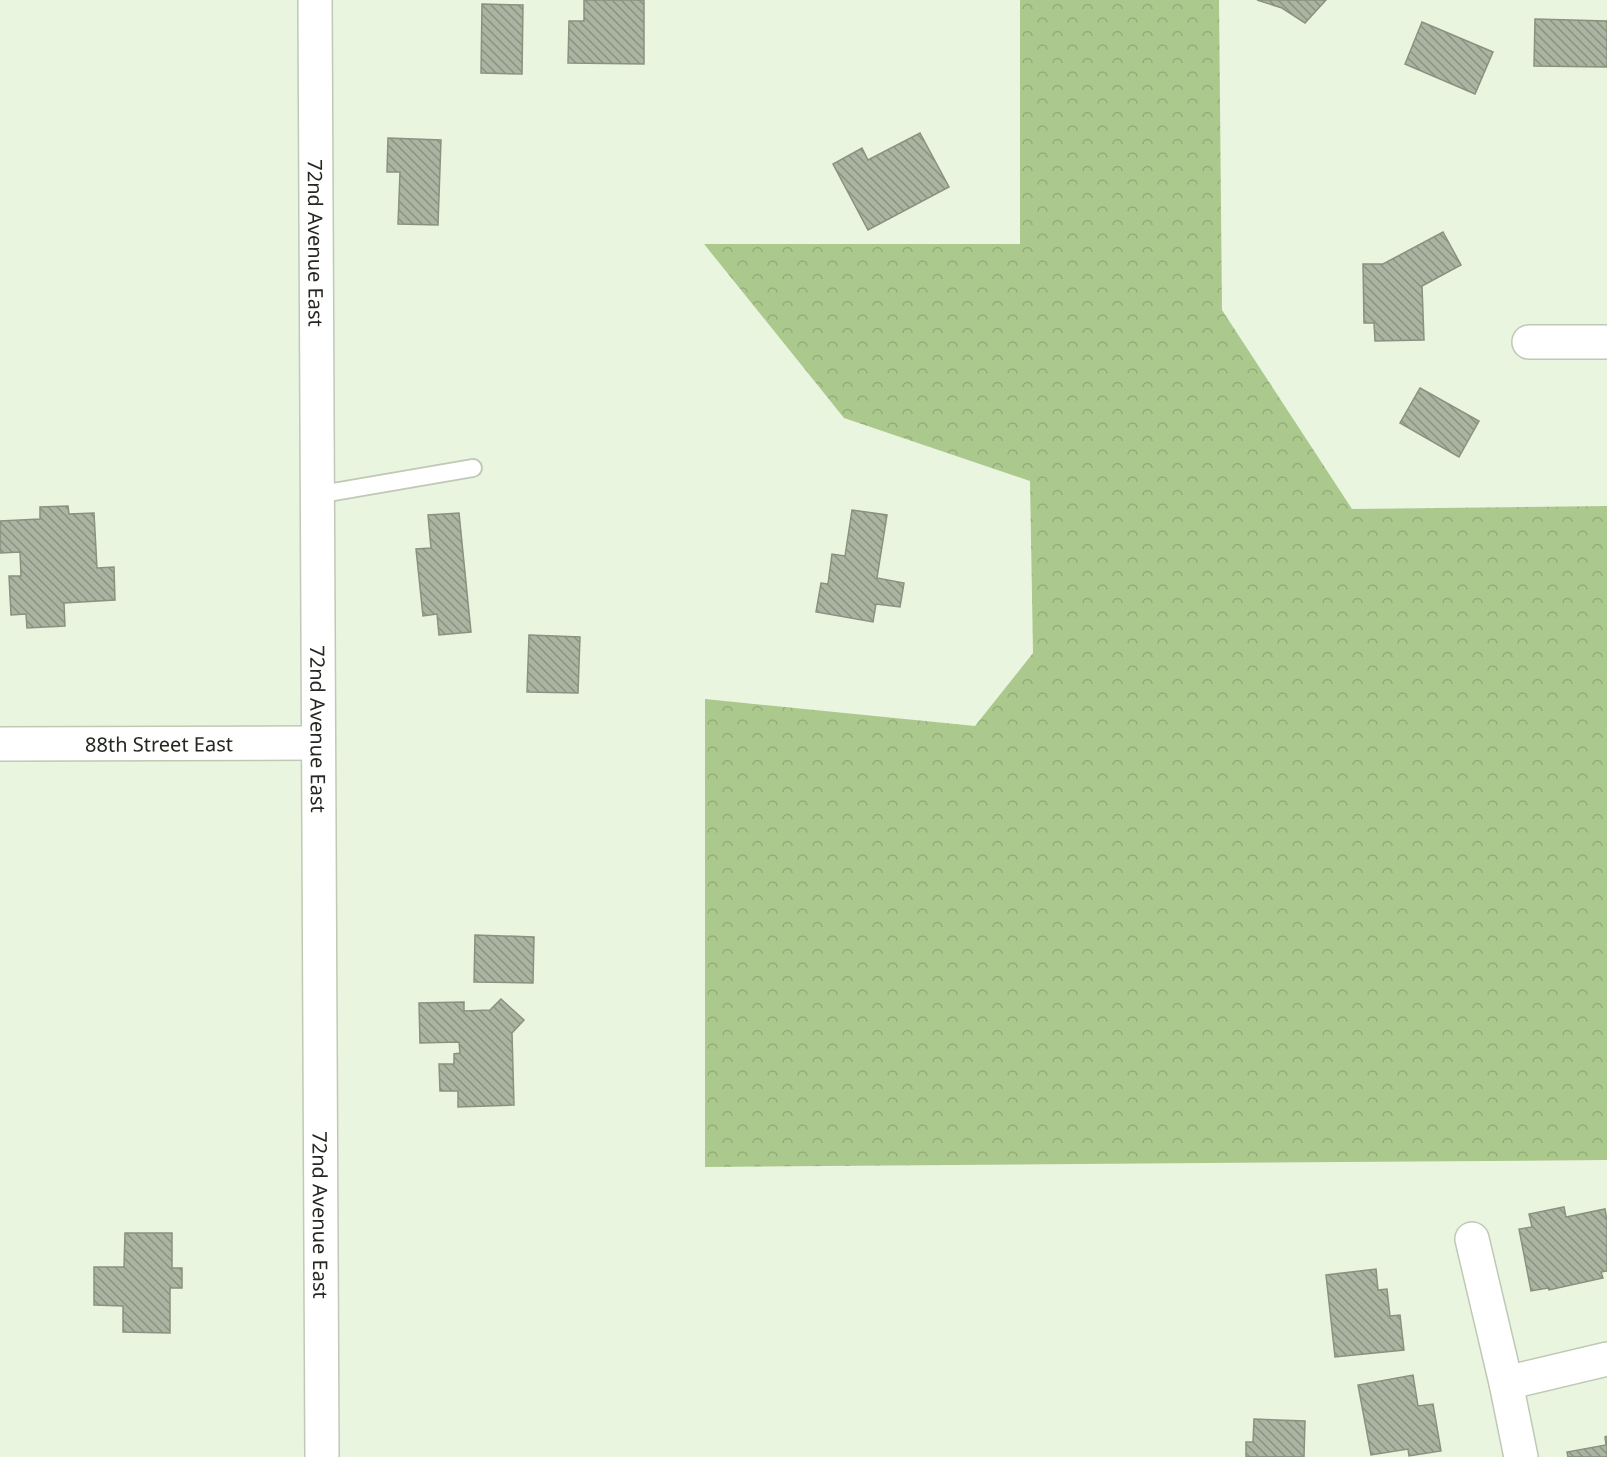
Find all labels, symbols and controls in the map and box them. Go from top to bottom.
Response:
street label: 72nd Avenue East [302,159,330,327]
street label: 72nd Avenue East [305,645,332,813]
street label: 88th Street East [85,730,233,757]
street label: 72nd Avenue East [307,1131,335,1299]

